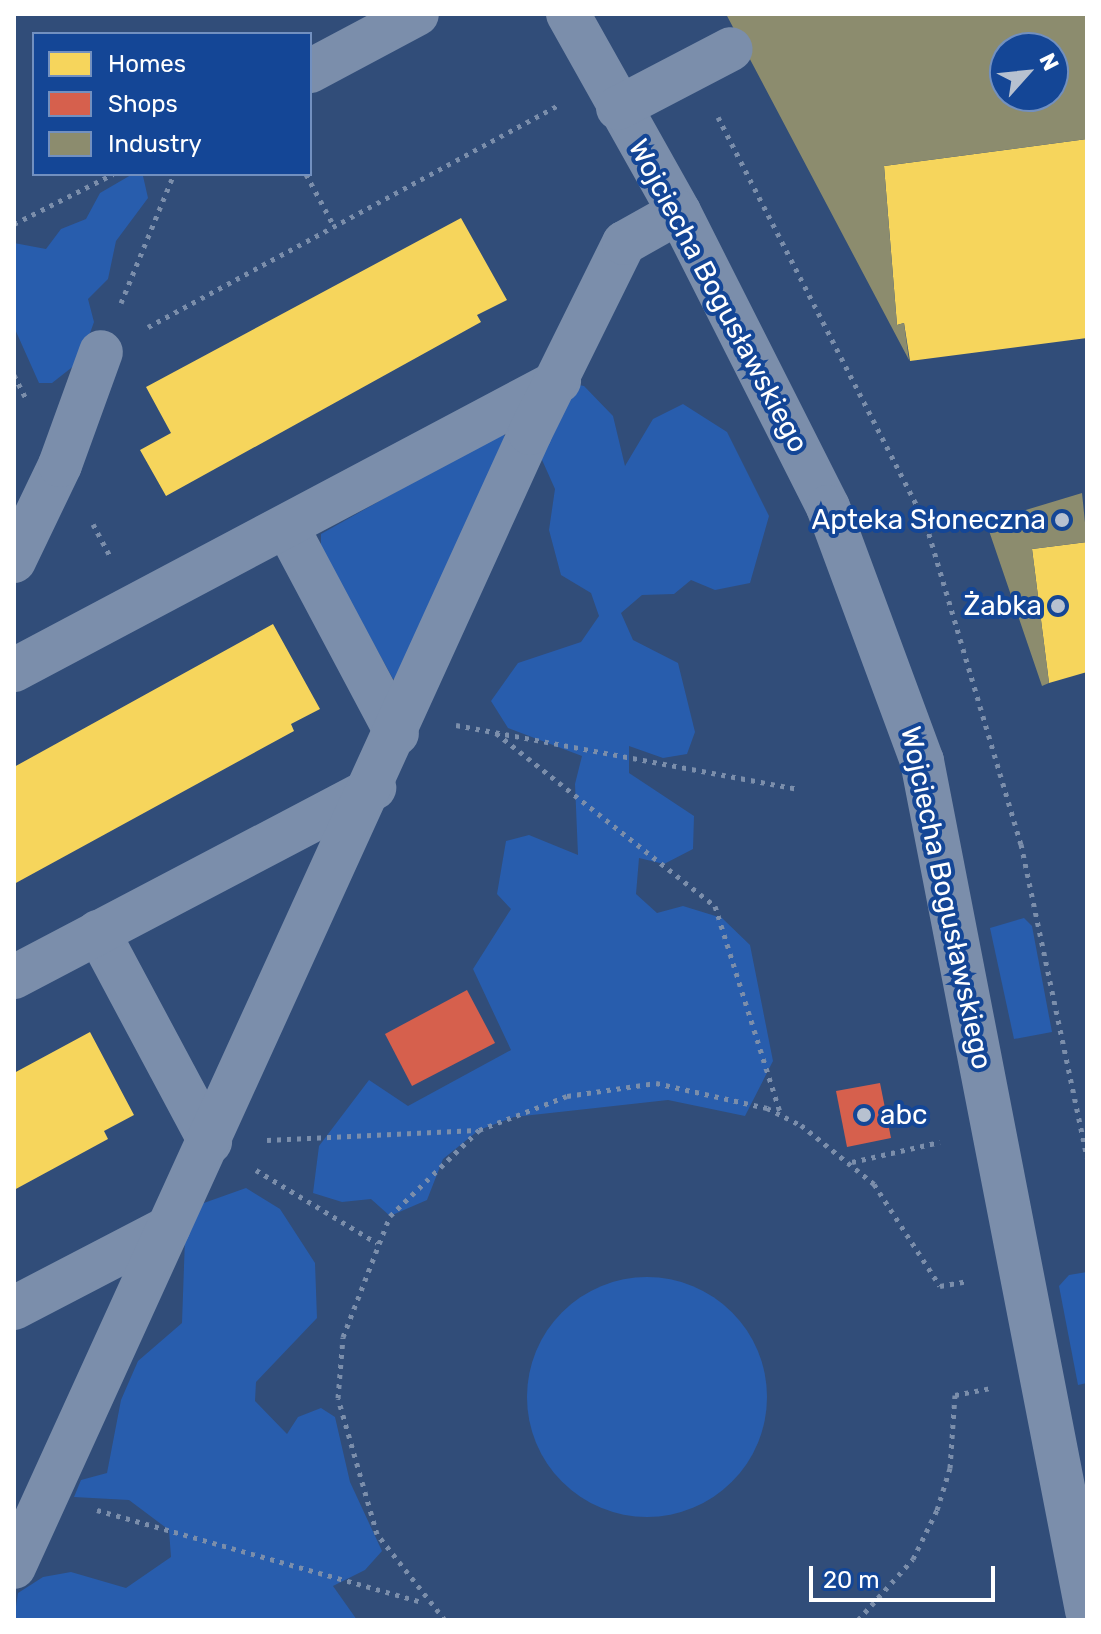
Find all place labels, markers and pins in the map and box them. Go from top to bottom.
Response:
place label: Apteka Słoneczna [812,503,1046,537]
marker: Apteka Słoneczna [1053,511,1071,529]
place label: Żabka [963,589,1042,623]
marker: Żabka [1049,597,1067,615]
place label: abc [880,1098,928,1132]
marker: abc [855,1106,873,1124]

